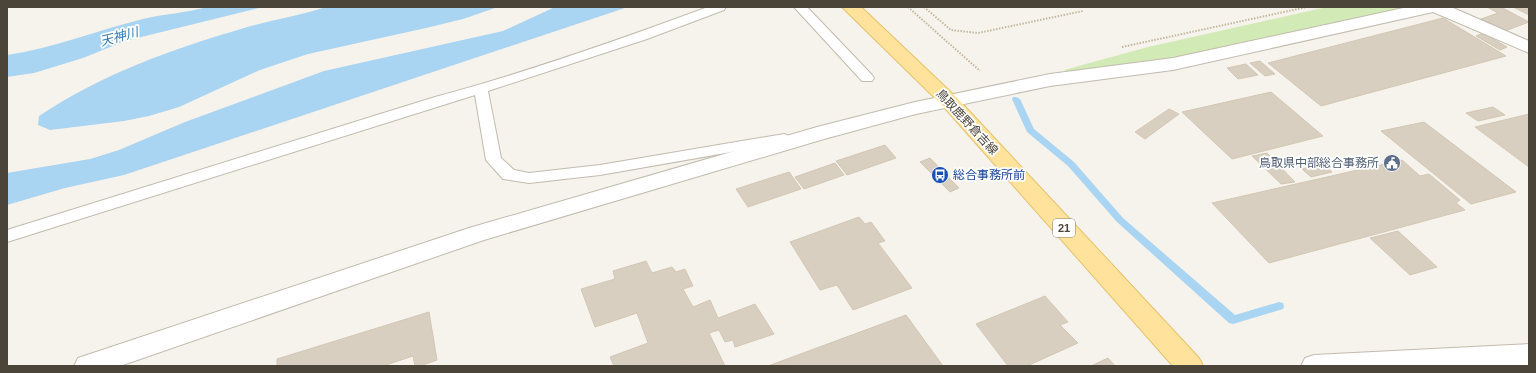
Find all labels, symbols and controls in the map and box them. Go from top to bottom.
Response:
water label: 天神川 [98,24,142,49]
street label: 鳥取鹿野倉吉線 [933,87,1001,157]
public building icon: 鳥取県中部総合事務所 [1382,153,1402,173]
place label: 鳥取県中部総合事務所 [1259,156,1379,170]
bus stop icon: 総合事務所前 [930,165,950,185]
place label: 総合事務所前 [953,168,1025,182]
road number: 21 [1053,219,1075,237]

